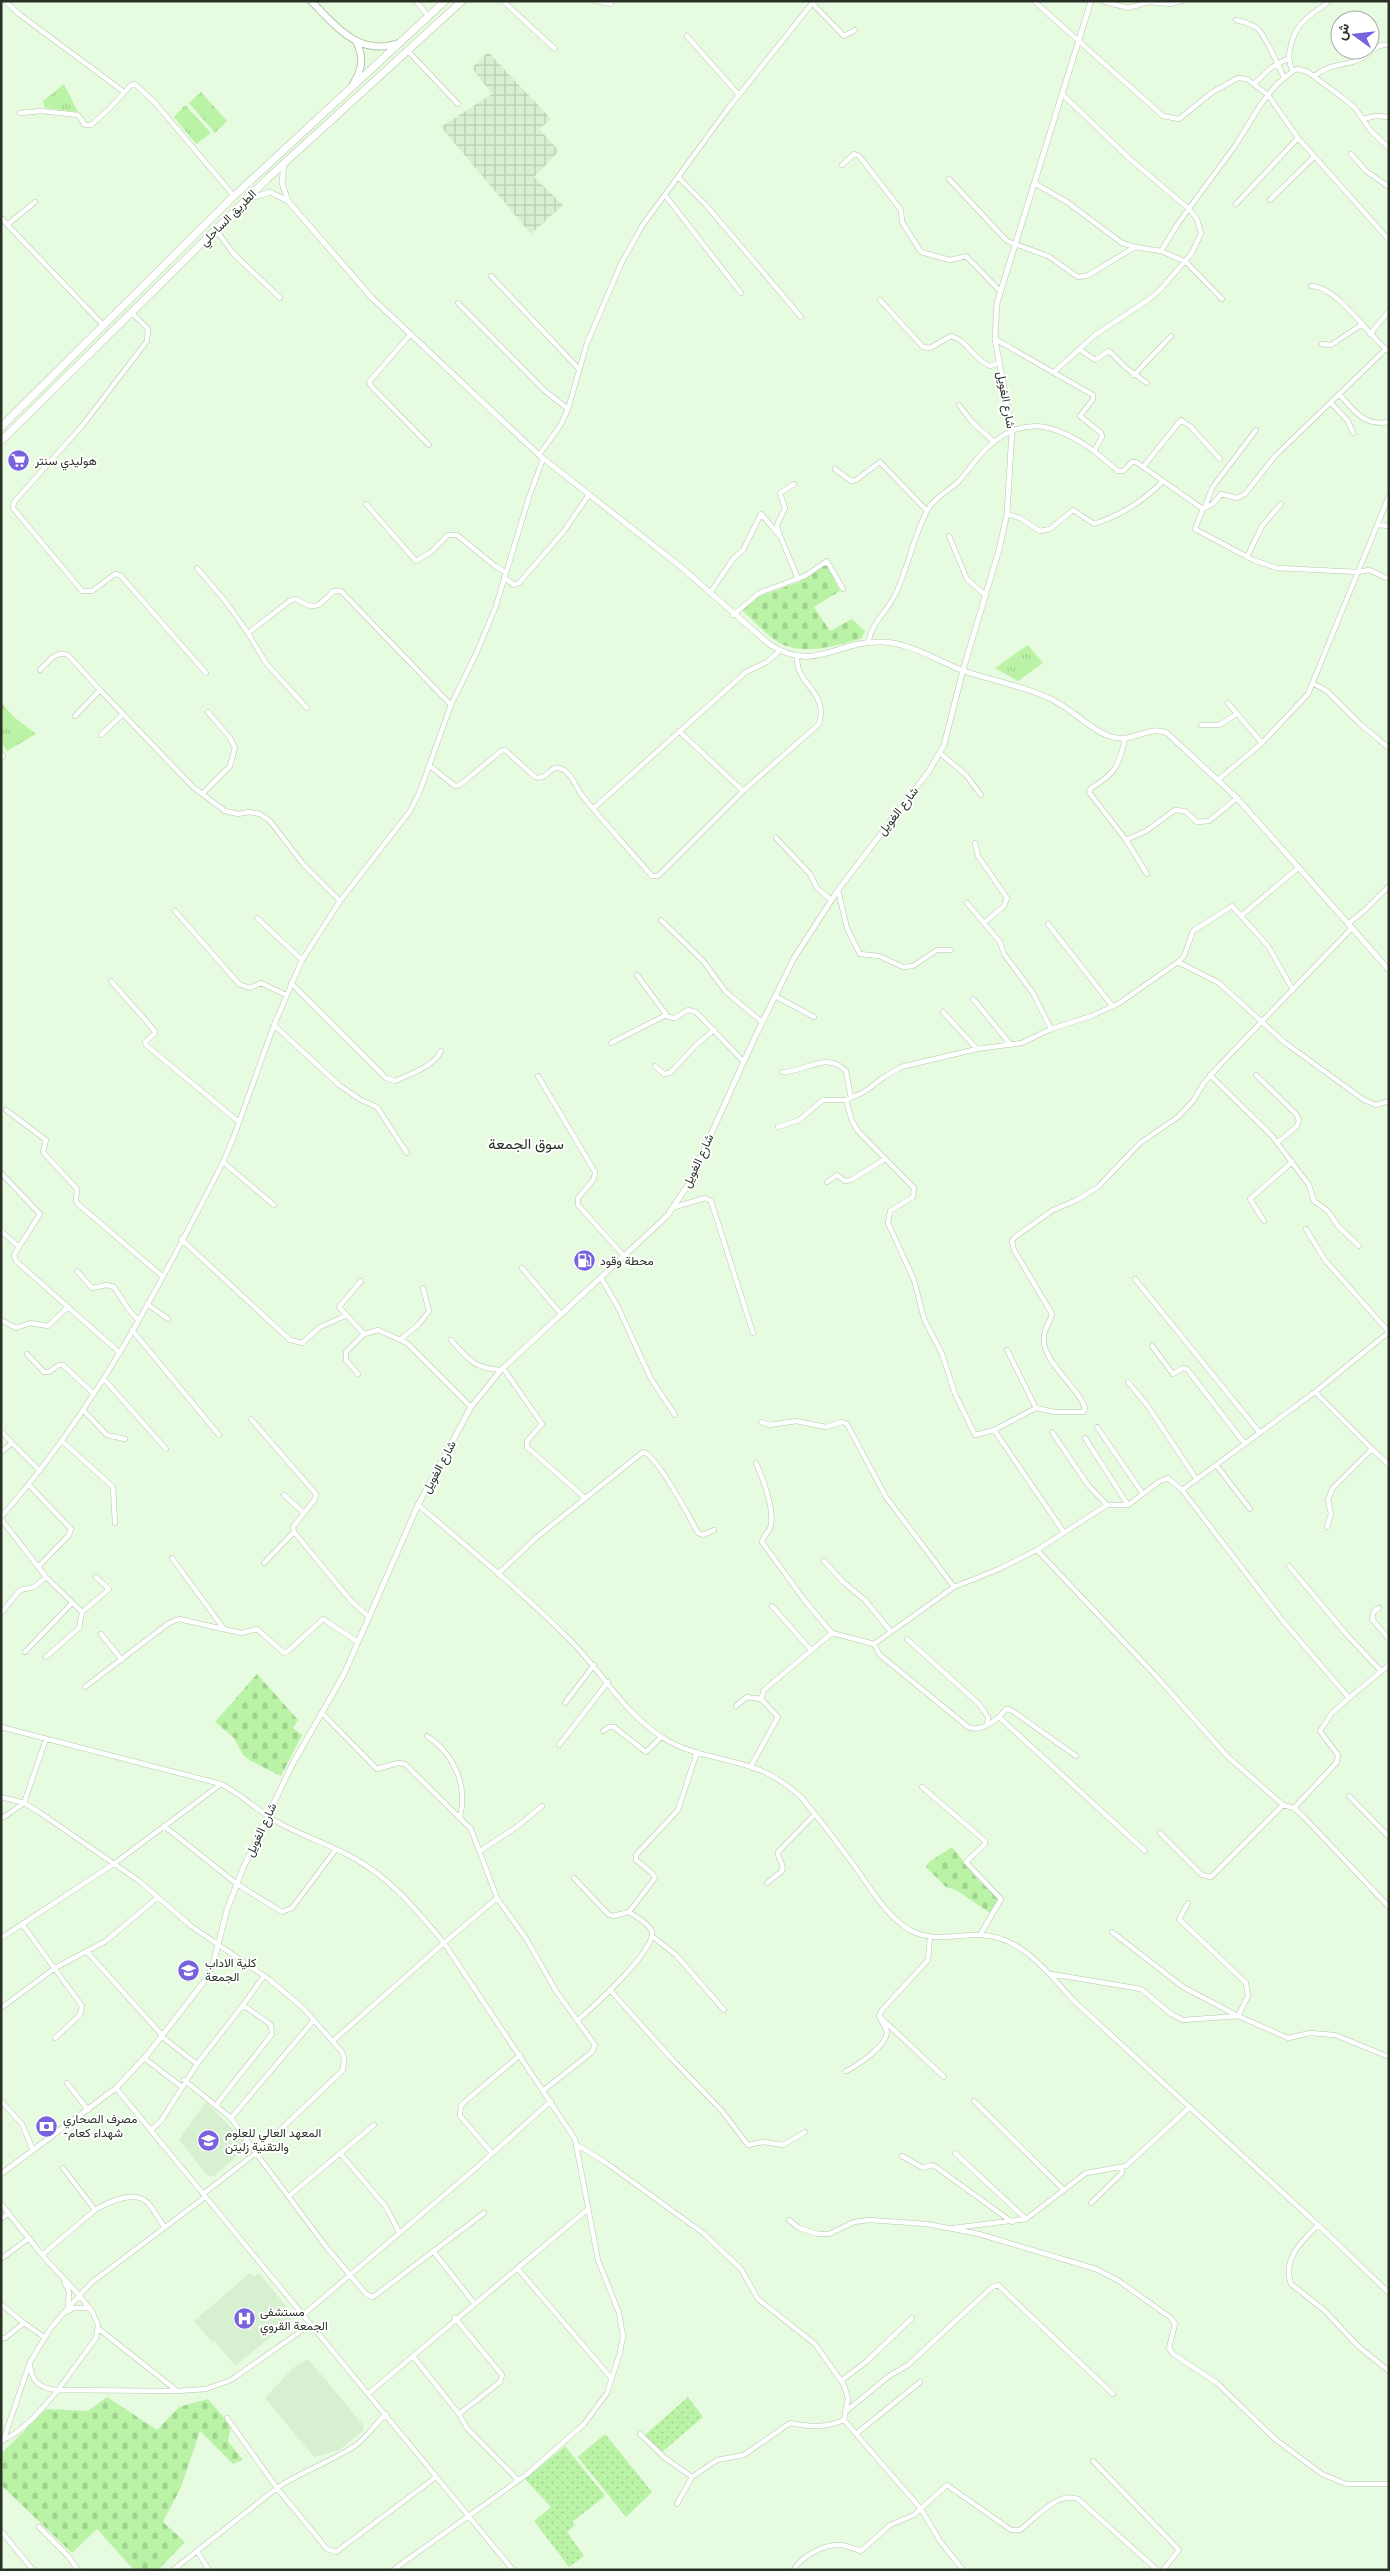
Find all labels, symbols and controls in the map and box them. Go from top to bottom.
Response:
north arrow [1330,10,1380,60]
text: ش [1333,21,1353,42]
street label: الطريق الساحلي [197,187,261,251]
street label: شارع الغويل [992,370,1018,430]
supermarket icon: هوليدي سنتر [7,449,31,473]
place label: هوليدي سنتر [34,454,97,471]
street label: شارع الغويل [875,784,923,839]
street label: شارع الغويل [679,1132,718,1191]
district label: سوق الجمعة [488,1135,564,1153]
fuel station icon: محطة وقود [572,1249,596,1273]
place label: محطة وقود [600,1254,654,1269]
street label: شارع الغويل [419,1438,460,1497]
street label: شارع الغويل [242,1801,281,1860]
place label: كلية اﻻداب الجمعة [205,1956,256,1984]
school or university icon: كلية اﻻداب الجمعة [177,1958,201,1982]
place label: مصرف الصحاري -شهداء كعام [63,2112,137,2141]
bank icon: مصرف الصحاري -شهداء كعام [35,2114,59,2138]
place label: المعهد العالي للعلوم والتقنية زليتن [225,2126,321,2155]
school or university icon: المعهد العالي للعلوم والتقنية زليتن [197,2128,221,2152]
place label: مستشفى الجمعة القروي [260,2305,328,2336]
hospital icon: مستشفى الجمعة القروي [232,2307,256,2331]

